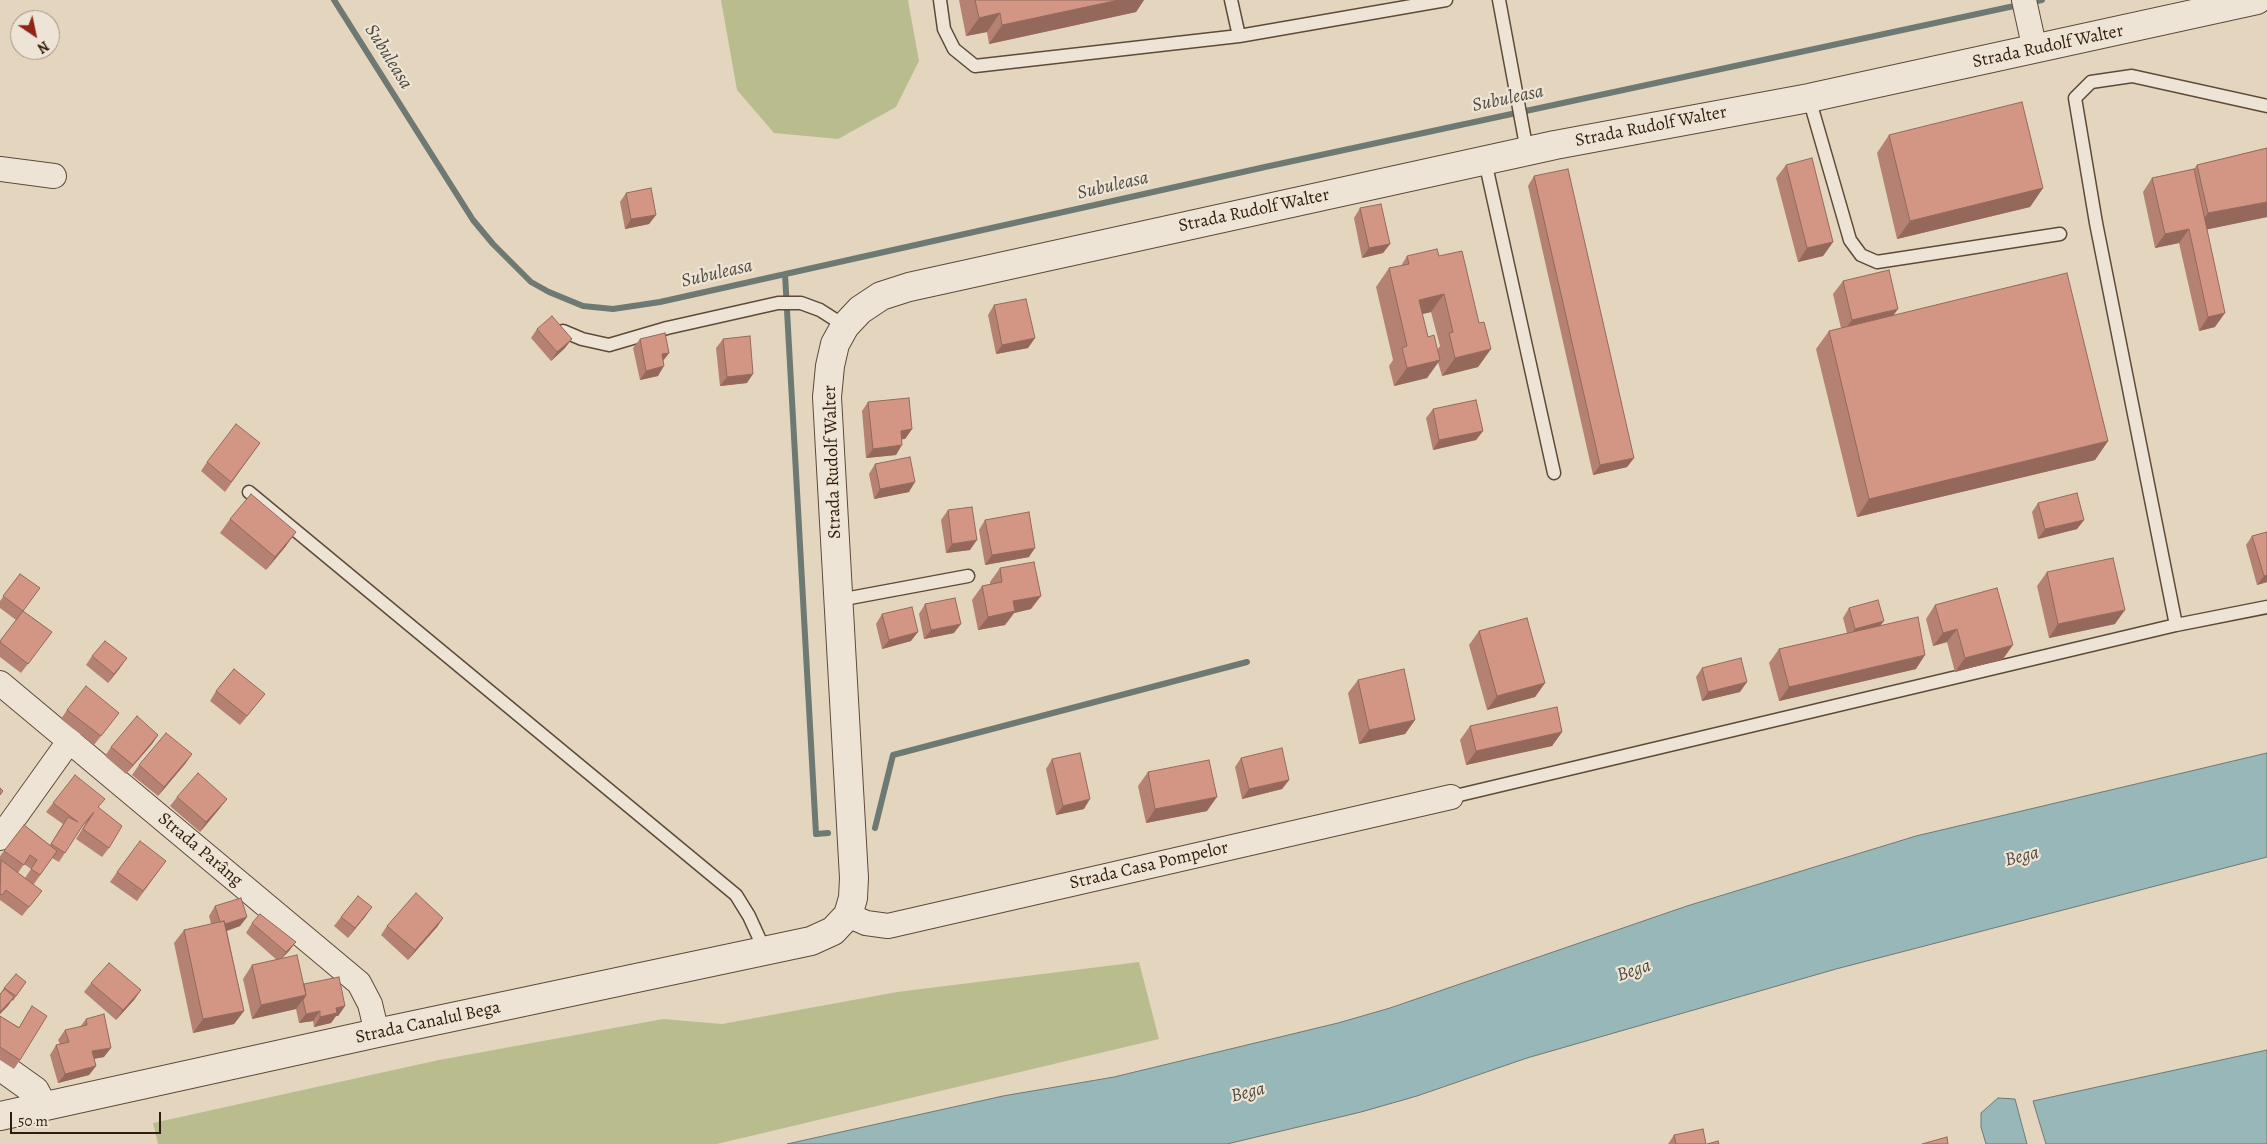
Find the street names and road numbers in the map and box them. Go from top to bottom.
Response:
street label: Strada Rudolf Walter [1970,20,2126,74]
street label: Strada Rudolf Walter [1573,102,1729,152]
street label: Strada Rudolf Walter [1176,184,1332,238]
street label: Strada Rudolf Walter [820,385,846,539]
street label: Strada Parâng [153,808,247,892]
street label: Strada Casa Pompelor [1068,837,1230,895]
street label: Strada Canalul Bega [353,997,503,1049]

